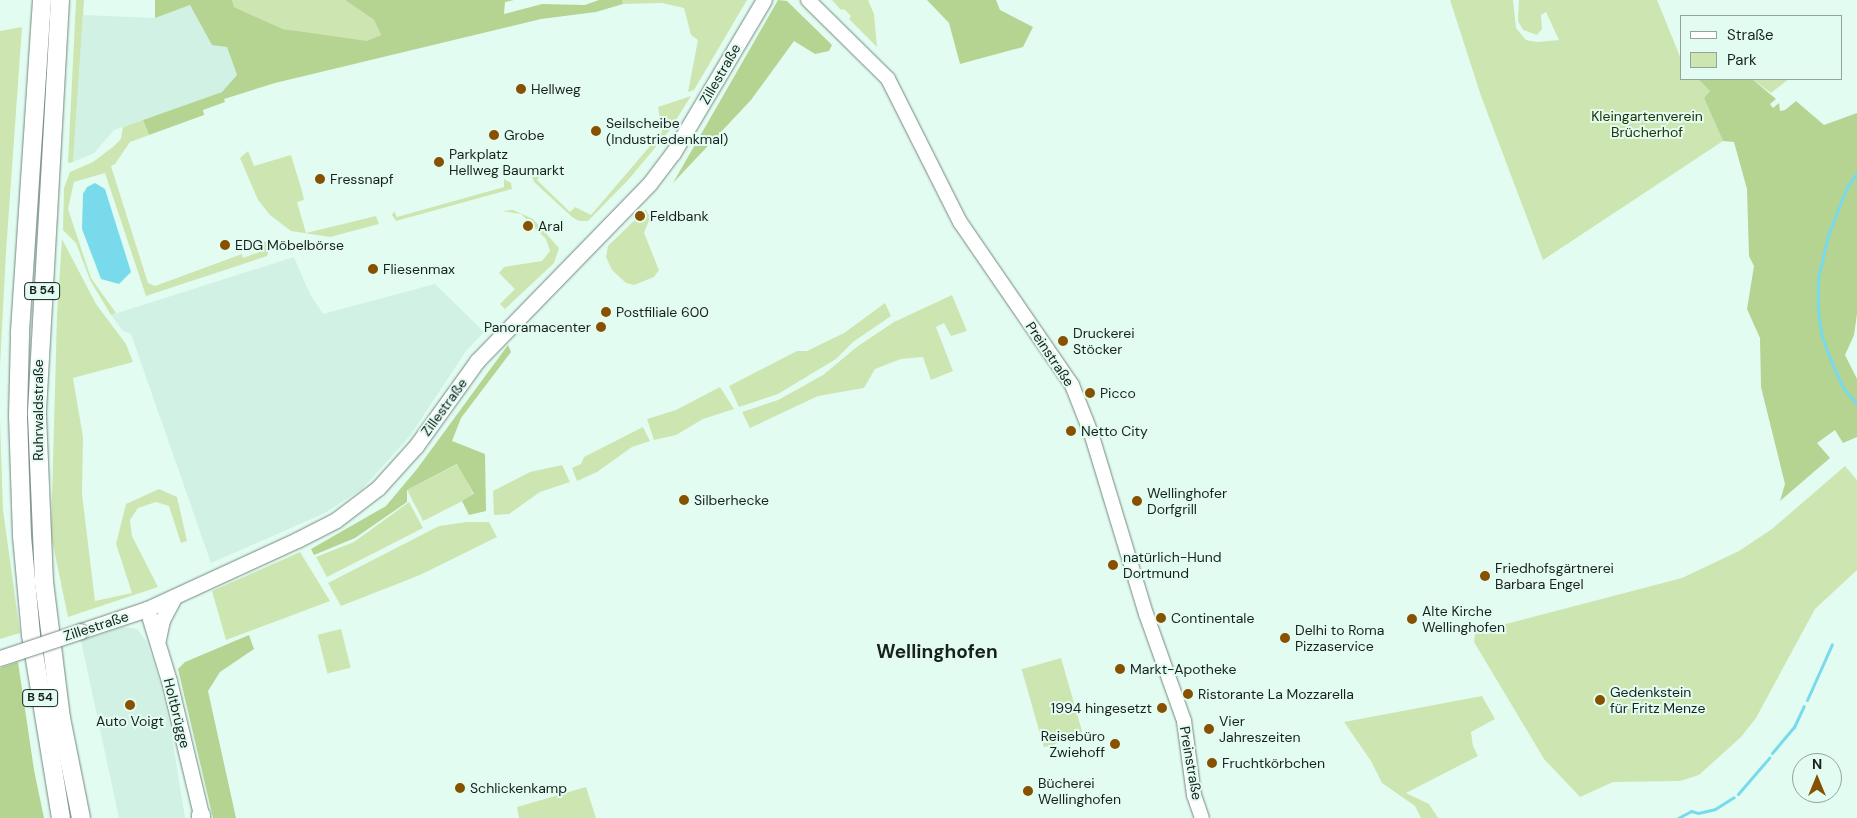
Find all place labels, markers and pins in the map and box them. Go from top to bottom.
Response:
place label: Hellweg [531,81,581,97]
marker: Hellweg [515,83,527,95]
place label: Seilscheibe (Industriedenkmal) [606,115,728,148]
marker: Seilscheibe (Industriedenkmal) [590,125,602,137]
place label: Grobe [504,127,545,143]
marker: Grobe [488,129,500,141]
place label: Parkplatz Hellweg Baumarkt [449,146,564,178]
marker: Parkplatz Hellweg Baumarkt [433,156,445,168]
place label: Fressnapf [330,171,394,187]
marker: Fressnapf [314,173,326,185]
place label: Feldbank [650,208,709,224]
marker: Feldbank [634,210,646,222]
place label: Aral [538,218,563,234]
marker: Aral [522,220,534,232]
place label: EDG Möbelbörse [235,237,344,253]
marker: EDG Möbelbörse [219,239,231,251]
place label: Fliesenmax [383,261,455,277]
marker: Fliesenmax [367,263,379,275]
place label: Postfiliale 600 [616,304,709,320]
marker: Postfiliale 600 [600,306,612,318]
place label: Panoramacenter [484,319,591,335]
marker: Panoramacenter [595,321,607,333]
place label: Druckerei Stöcker [1073,325,1135,358]
marker: Druckerei Stöcker [1057,335,1069,347]
place label: Picco [1100,385,1136,401]
marker: Picco [1084,387,1096,399]
place label: Netto City [1081,423,1148,439]
marker: Netto City [1065,425,1077,437]
place label: Wellinghofer Dorfgrill [1147,485,1227,518]
place label: Silberhecke [694,492,769,508]
marker: Silberhecke [678,494,690,506]
marker: Wellinghofer Dorfgrill [1131,495,1143,507]
place label: natürlich-Hund Dortmund [1123,549,1222,582]
marker: natürlich-Hund Dortmund [1107,559,1119,571]
place label: Friedhofsgärtnerei Barbara Engel [1495,560,1614,592]
marker: Friedhofsgärtnerei Barbara Engel [1479,570,1491,582]
place label: Alte Kirche Wellinghofen [1422,603,1505,636]
place label: Continentale [1171,610,1254,626]
marker: Continentale [1155,612,1167,624]
marker: Alte Kirche Wellinghofen [1406,613,1418,625]
place label: Delhi to Roma Pizzaservice [1295,622,1384,654]
marker: Delhi to Roma Pizzaservice [1279,632,1291,644]
place label: Markt-Apotheke [1130,661,1236,677]
marker: Markt-Apotheke [1114,663,1126,675]
place label: Gedenkstein für Fritz Menze [1610,684,1705,716]
place label: Ristorante La Mozzarella [1198,686,1354,702]
marker: Ristorante La Mozzarella [1182,688,1194,700]
marker: Gedenkstein für Fritz Menze [1594,694,1606,706]
marker: Auto Voigt [124,699,136,711]
place label: 1994 hingesetzt [1051,700,1152,716]
marker: 1994 hingesetzt [1156,702,1168,714]
place label: Auto Voigt [96,713,164,729]
place label: Vier Jahreszeiten [1219,713,1301,746]
marker: Vier Jahreszeiten [1203,723,1215,735]
place label: Reisebüro Zwiehoff [1041,728,1105,760]
marker: Reisebüro Zwiehoff [1109,738,1121,750]
place label: Fruchtkörbchen [1222,755,1325,771]
marker: Fruchtkörbchen [1206,757,1218,769]
place label: Bücherei Wellinghofen [1038,775,1121,808]
place label: Schlickenkamp [470,780,567,796]
marker: Schlickenkamp [454,782,466,794]
marker: Bücherei Wellinghofen [1022,785,1034,797]

